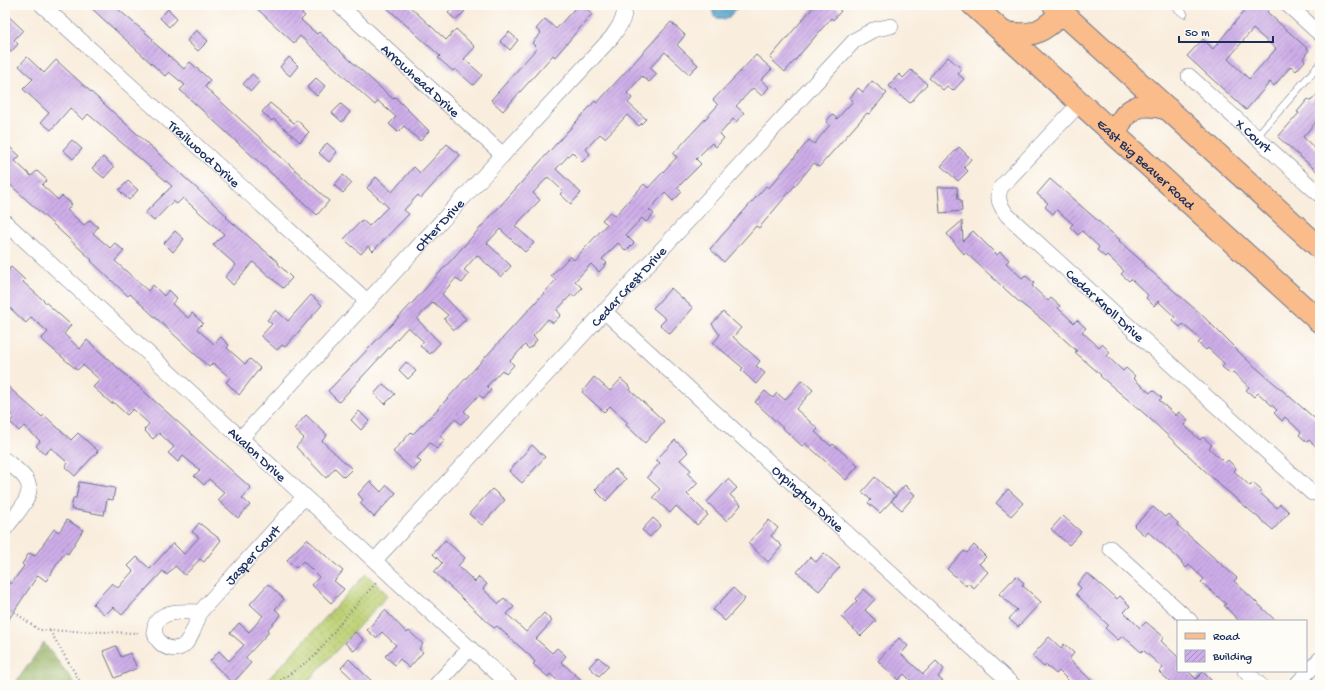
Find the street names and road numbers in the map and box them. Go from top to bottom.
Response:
street label: Arrowhead Drive [376,41,463,123]
street label: East Big Beaver Road [1092,116,1199,216]
street label: X Court [1230,116,1275,159]
street label: Trailwood Drive [163,117,243,193]
street label: Otter Drive [412,196,470,256]
street label: Cedar Crest Drive [588,243,672,331]
street label: Cedar Knoll Drive [1061,266,1147,347]
street label: Avalon Drive [223,425,289,487]
street label: Orpington Drive [767,463,847,537]
street label: Jasper Court [223,522,286,590]

